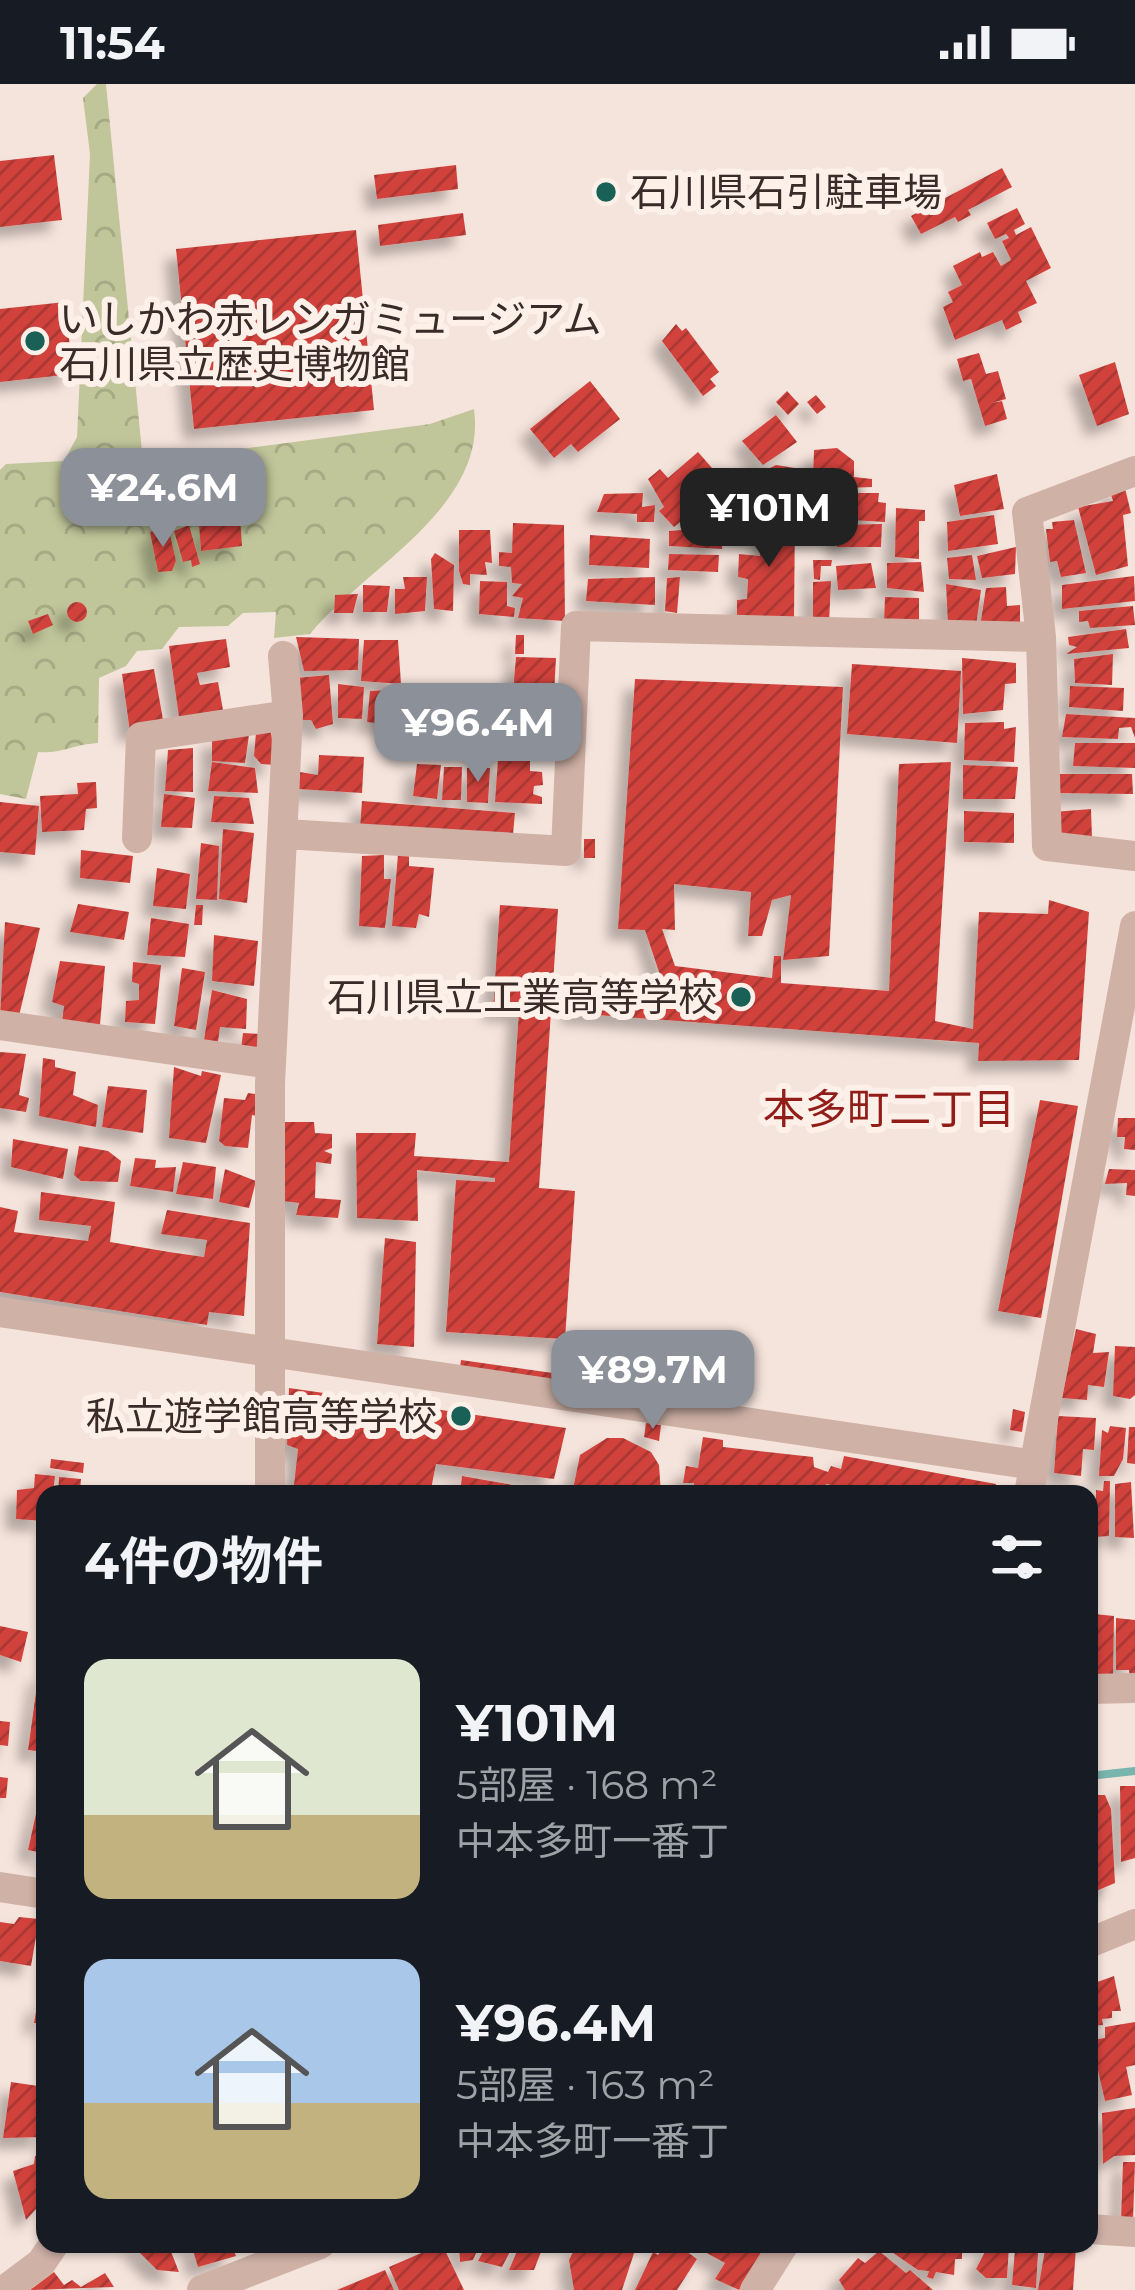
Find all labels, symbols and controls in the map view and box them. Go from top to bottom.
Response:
text: 11:54 [60,15,165,70]
place label: 石川県石引駐車場 [630,168,942,216]
marker: 石川県石引駐車場 [593,179,619,205]
place label: いしかわ赤レンガミュージアム 石川県立歴史博物館 [59,295,602,388]
marker: いしかわ赤レンガミュージアム 石川県立歴史博物館 [22,328,48,354]
pin: ¥24.6M [65,448,261,550]
text: ¥24.6M [88,463,238,511]
pin: ¥101M [685,468,853,570]
text: ¥101M [707,483,831,531]
pin: ¥96.4M [380,683,576,785]
text: ¥96.4M [401,698,555,746]
place label: 石川県立工業高等学校 [327,973,717,1021]
marker: 石川県立工業高等学校 [728,984,754,1010]
district label: 本多町二丁目 [763,1083,1015,1135]
pin: ¥89.7M [555,1330,751,1432]
text: ¥89.7M [578,1345,728,1393]
place label: 私立遊学館高等学校 [86,1392,437,1440]
marker: 私立遊学館高等学校 [448,1403,474,1429]
icon: filters [984,1524,1050,1590]
text: 4件の物件 [84,1530,323,1592]
text: ¥101M [456,1692,618,1754]
icon: home [180,1707,324,1851]
text: 5部屋 · 168 m² [456,1761,717,1809]
text: 中本多町一番丁 [456,1817,729,1865]
text: ¥96.4M [456,1992,656,2054]
icon: home [180,2007,324,2151]
text: 5部屋 · 163 m² [456,2061,715,2109]
text: 中本多町一番丁 [456,2117,729,2165]

